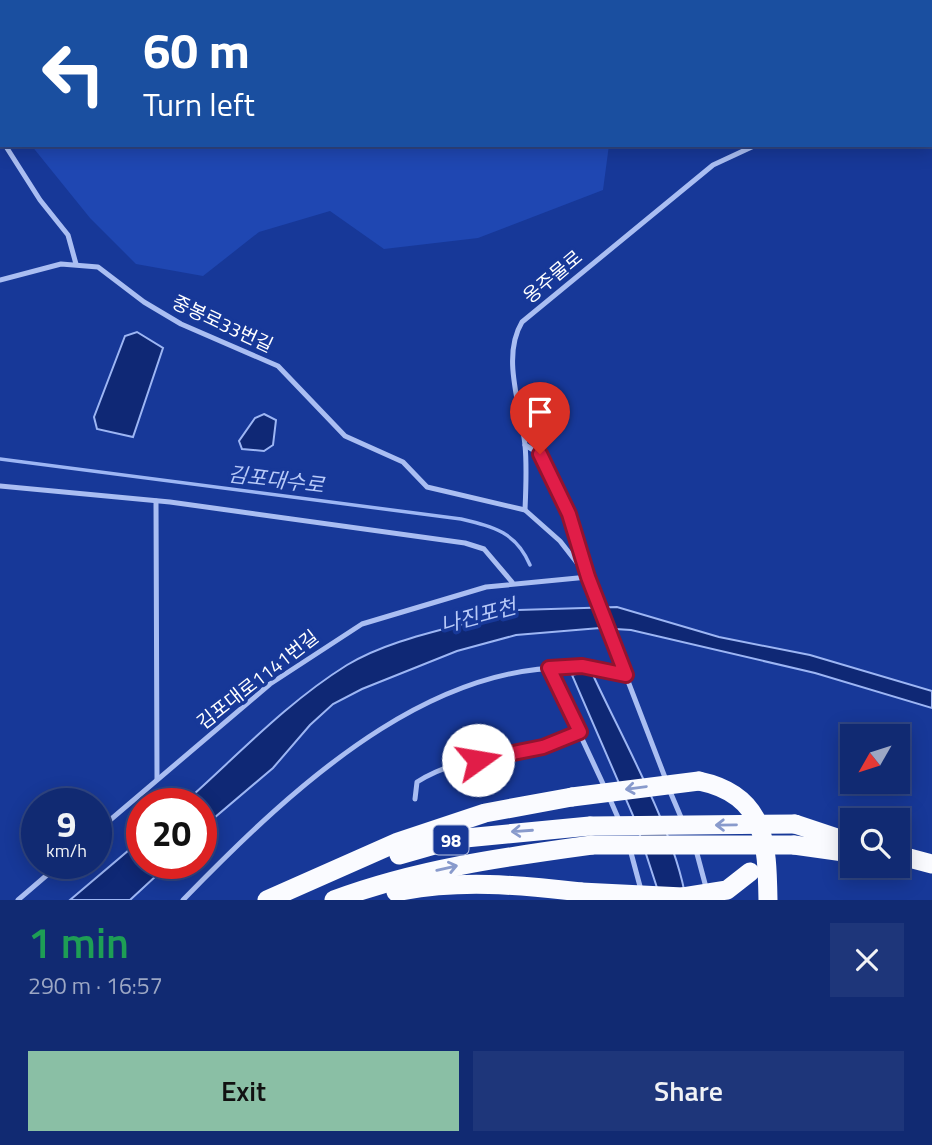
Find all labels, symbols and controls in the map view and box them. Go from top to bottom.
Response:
text: 60 m [143,12,250,87]
icon: left [28,28,119,119]
text: Turn left [143,80,255,128]
street label: 옹주물로 [516,242,588,310]
street label: 중봉로33번길 [168,287,278,359]
pin [510,382,570,454]
icon: arrive [521,393,559,431]
water label: 김포대수로 [226,457,328,501]
water label: 나진포천 [437,589,522,640]
street label: 김포대로1141번길 [190,622,324,736]
position arrow [441,723,515,797]
north arrow [840,724,910,794]
map controls [840,724,910,878]
one-way arrow [625,781,648,794]
speed limit sign: 20 [126,788,217,879]
text: 9 [57,797,76,851]
button: search [840,808,910,878]
one-way arrow [715,818,738,832]
one-way arrow [511,825,534,838]
road number: 98 [434,826,468,854]
text: km/h [46,837,87,864]
one-way arrow [435,861,458,875]
text: 1 min [28,910,129,974]
button: close [830,923,904,997]
text: 290 m · 16:57 [28,968,163,1003]
button: Exit [28,1051,459,1131]
button: Share [473,1051,904,1131]

